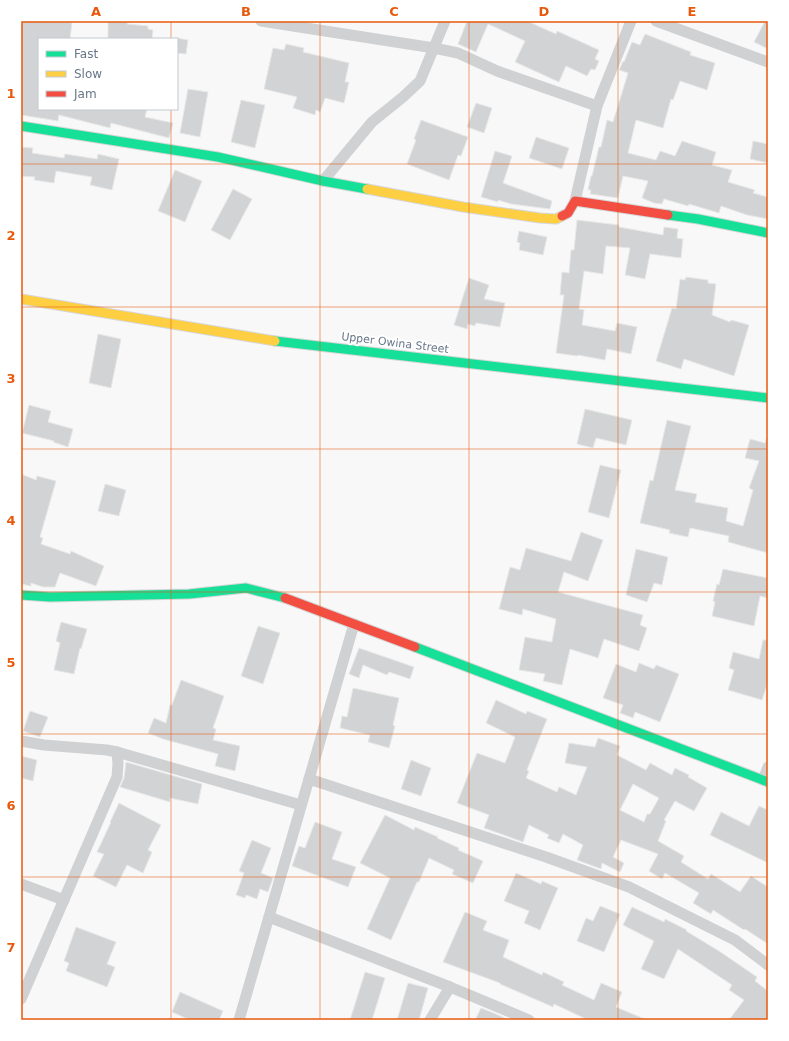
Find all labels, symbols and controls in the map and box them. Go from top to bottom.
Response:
text: A [91,4,101,19]
text: B [241,4,251,19]
text: C [389,4,399,19]
text: D [539,4,550,19]
text: E [688,4,696,19]
legend [38,38,178,110]
text: Fast [74,47,98,61]
text: Slow [74,67,102,81]
text: 1 [6,86,16,101]
text: Jam [73,87,97,101]
text: 2 [6,228,16,243]
street label: Upper Owina Street [341,330,450,356]
text: 3 [6,371,16,386]
text: 4 [6,513,16,528]
text: 5 [6,655,16,670]
text: 6 [6,798,16,813]
text: 7 [6,940,16,955]

